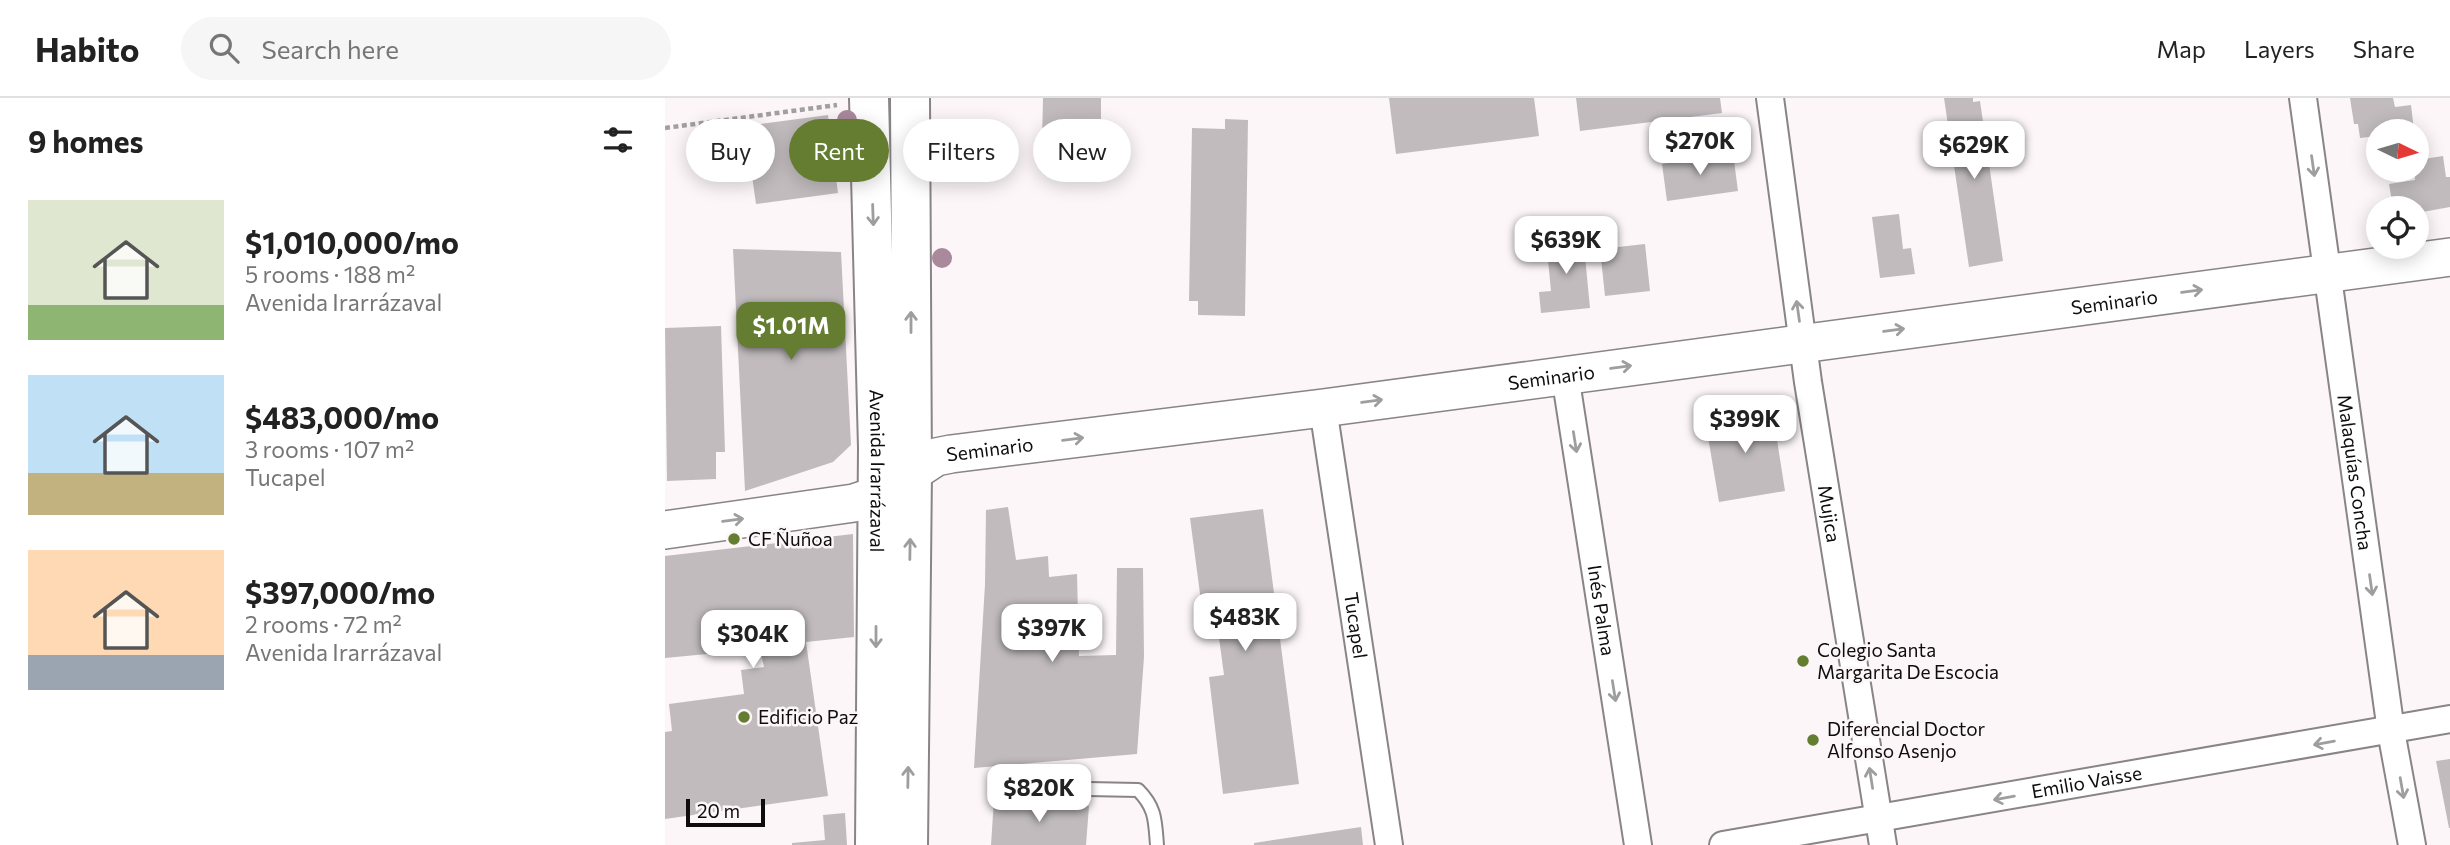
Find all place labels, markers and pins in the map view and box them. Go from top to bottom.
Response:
pin: $270K [1651,118,1749,177]
pin: $629K [1925,122,2023,181]
pin: $639K [1517,216,1615,276]
pin: $1.01M [734,302,848,362]
pin: $399K [1696,396,1794,455]
place label: CF Ñuñoa [748,527,833,550]
marker: CF Ñuñoa [726,531,742,547]
pin: $483K [1196,594,1294,653]
pin: $397K [1003,604,1101,664]
pin: $304K [704,610,802,670]
place label: Colegio Santa Margarita De Escocia [1817,638,1999,683]
marker: Colegio Santa Margarita De Escocia [1795,653,1811,669]
place label: Edificio Paz [758,705,858,728]
marker: Edificio Paz [736,709,752,725]
place label: Diferencial Doctor Alfonso Asenjo [1827,717,1986,762]
marker: Diferencial Doctor Alfonso Asenjo [1805,732,1821,748]
pin: $820K [990,764,1088,824]

